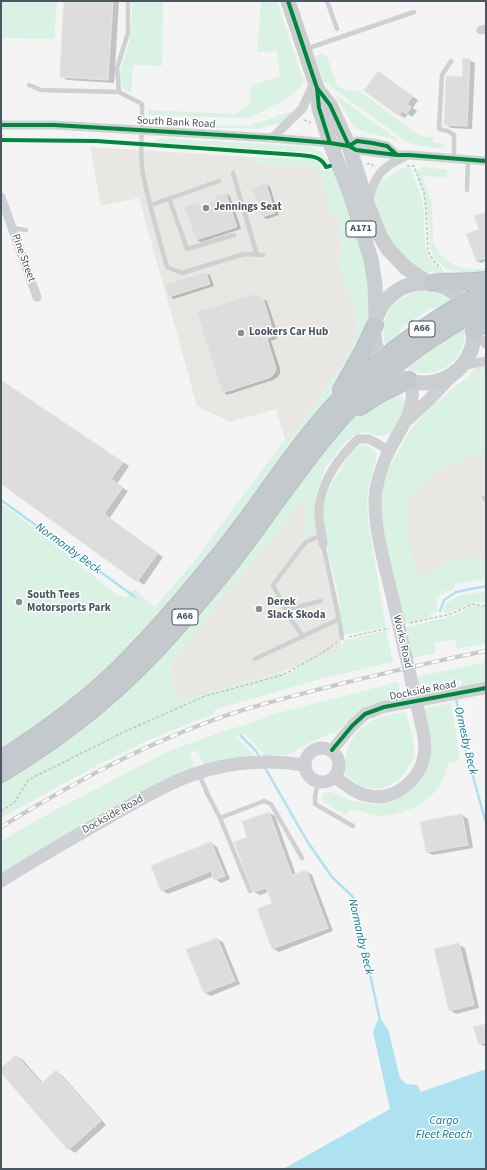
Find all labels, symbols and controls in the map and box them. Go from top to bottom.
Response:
street label: South Bank Road [136,114,216,132]
place label: Jennings Seat [214,201,282,215]
marker: Jennings Seat [201,203,211,213]
road number: A171 [346,221,376,237]
street label: Pine Street [8,232,38,284]
road number: A66 [409,321,435,337]
place label: Lookers Car Hub [249,326,328,340]
marker: Lookers Car Hub [236,328,246,338]
water label: Normanby Beck [32,520,104,578]
place label: South Tees Motorsports Park [27,589,111,615]
place label: Derek Slack Skoda [267,596,325,622]
marker: South Tees Motorsports Park [14,597,24,607]
marker: Derek Slack Skoda [254,604,264,614]
road number: A66 [172,609,198,625]
street label: Works Road [389,614,415,670]
street label: Dockside Road [388,678,458,704]
water label: Ormesby Beck [450,706,480,776]
street label: Dockside Road [80,793,146,837]
water label: Normanby Beck [344,898,376,976]
water label: Cargo Fleet Reach [416,1114,472,1142]

